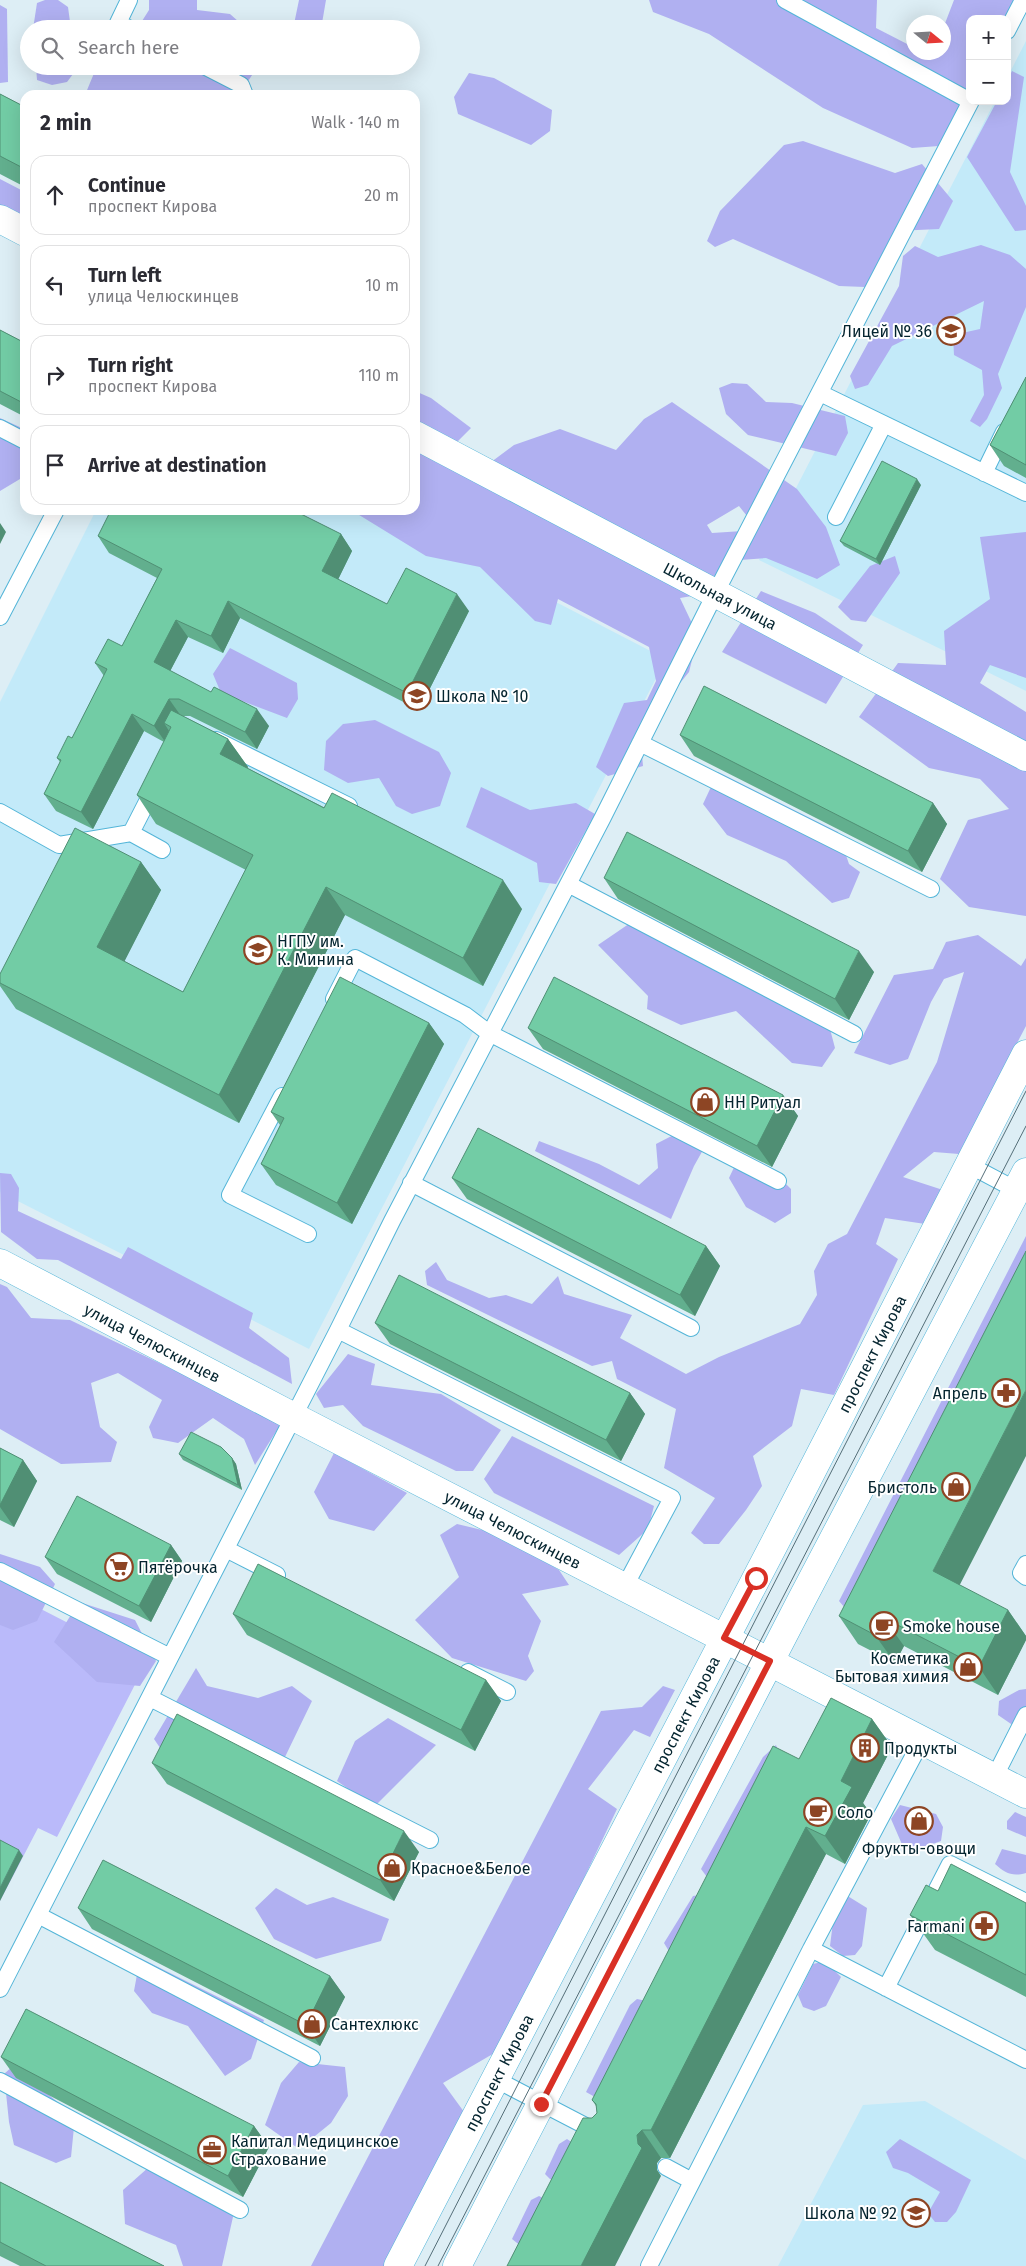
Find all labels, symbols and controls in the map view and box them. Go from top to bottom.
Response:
north arrow [906,15,951,60]
map controls [966,15,1011,105]
button: + [966,15,1011,60]
search box [20,20,420,75]
icon: search [38,34,66,62]
text: Search here [78,36,179,59]
button: − [966,60,1011,105]
text: 2 min [40,110,92,136]
text: Walk · 140 m [311,113,400,132]
text: Continue [88,174,166,197]
icon: ahead [41,181,69,209]
text: 20 m [364,186,399,205]
text: проспект Кирова [88,197,217,216]
text: Turn left [88,264,162,287]
icon: left [41,271,69,299]
text: 10 m [365,276,399,295]
text: улица Челюскинцев [88,287,239,306]
school or university icon: Лицей № 36 [936,316,966,346]
place label: Лицей № 36 [841,322,932,341]
text: Turn right [88,354,173,377]
icon: right [41,361,69,389]
text: 110 m [358,366,399,385]
text: проспект Кирова [88,377,217,396]
icon: arrive [41,451,69,479]
text: Arrive at destination [88,454,267,477]
street label: Школьная улица [660,558,780,634]
school or university icon: Школа № 10 [402,681,432,711]
place label: Школа № 10 [436,687,528,706]
place label: НГПУ им. К. Минина [277,932,354,969]
school or university icon: НГПУ им. К. Минина [243,935,273,965]
shop icon: НН Ритуал [690,1087,720,1117]
place label: НН Ритуал [724,1093,801,1112]
street label: проспект Кирова [834,1292,910,1416]
street label: улица Челюскинцев [81,1299,224,1386]
pharmacy icon: Апрель [991,1378,1021,1408]
place label: Апрель [933,1384,987,1403]
shop icon: Бристоль [941,1472,971,1502]
place label: Бристоль [868,1478,937,1497]
street label: улица Челюскинцев [441,1487,584,1573]
supermarket icon: Пятёрочка [104,1552,134,1582]
place label: Пятёрочка [138,1558,218,1577]
route start [745,1567,768,1590]
cafe icon: Smoke house [869,1611,899,1641]
place label: Smoke house [903,1617,1000,1636]
place label: Косметика Бытовая химия [835,1649,949,1686]
shop icon: Косметика Бытовая химия [953,1652,983,1682]
street label: проспект Кирова [647,1653,724,1776]
building icon: Продукты [850,1733,880,1763]
place label: Продукты [884,1739,958,1758]
cafe icon: Соло [803,1797,833,1827]
place label: Соло [837,1803,873,1822]
shop icon: Фрукты-овощи [904,1806,934,1836]
place label: Фрукты-овощи [862,1839,976,1858]
shop icon: Красное&Белое [377,1853,407,1883]
place label: Красное&Белое [411,1859,530,1878]
pharmacy icon: Farmani [969,1911,999,1941]
place label: Farmani [907,1917,965,1936]
shop icon: Сантехлюкс [297,2009,327,2039]
street label: проспект Кирова [460,2011,537,2134]
place label: Сантехлюкс [331,2015,419,2034]
route end [530,2093,553,2116]
place label: Капитал Медицинское Страхование [231,2132,399,2169]
office icon: Капитал Медицинское Страхование [197,2135,227,2165]
school or university icon: Школа № 92 [901,2198,931,2228]
place label: Школа № 92 [805,2204,897,2223]

